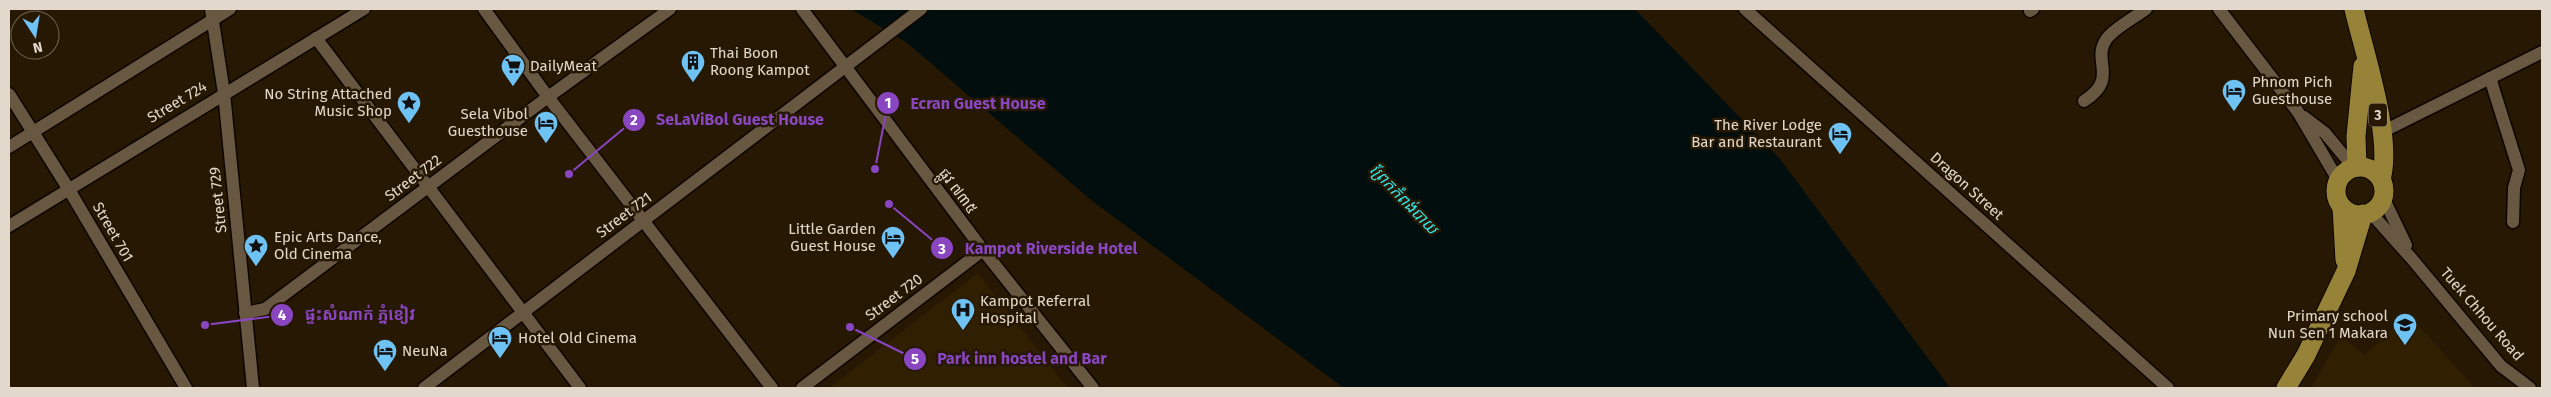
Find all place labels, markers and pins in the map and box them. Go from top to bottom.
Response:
place label: Thai Boon Roong Kampot [710,44,810,79]
building icon: Thai Boon Roong Kampot [680,49,706,83]
supermarket icon: DailyMeat [500,53,526,87]
place label: DailyMeat [530,57,597,75]
place label: Phnom Pich Guesthouse [2252,73,2333,108]
hotel icon: Phnom Pich Guesthouse [2221,78,2247,112]
place label: No String Attached Music Shop [264,85,392,120]
callout: Ecran Guest House [875,88,1055,119]
place icon: No String Attached Music Shop [396,90,422,124]
callout: SeLaViBol Guest House [621,104,834,135]
place label: Sela Vibol Guesthouse [448,105,529,140]
hotel icon: Sela Vibol Guesthouse [533,110,559,144]
place label: The River Lodge Bar and Restaurant [1691,116,1823,151]
hotel icon: The River Lodge Bar and Restaurant [1827,121,1853,155]
place label: Little Garden Guest House [788,220,876,255]
hotel icon: Little Garden Guest House [880,225,906,259]
place label: Epic Arts Dance, Old Cinema [274,228,382,263]
place icon: Epic Arts Dance, Old Cinema [243,233,269,267]
callout: Kampot Riverside Hotel [930,233,1147,264]
place label: Kampot Referral Hospital [980,292,1091,327]
hospital icon: Kampot Referral Hospital [950,297,976,331]
callout: ផ្ទះសំណាក់ ភ្នំខៀវ [269,299,425,330]
place label: Primary school Nun Sen 1 Makara [2268,307,2389,342]
school or university icon: Primary school Nun Sen 1 Makara [2392,312,2418,346]
hotel icon: Hotel Old Cinema [487,325,513,359]
place label: Hotel Old Cinema [518,329,637,347]
hotel icon: NeuNa [372,338,398,372]
place label: NeuNa [402,342,448,360]
callout: Park inn hostel and Bar [902,343,1116,374]

